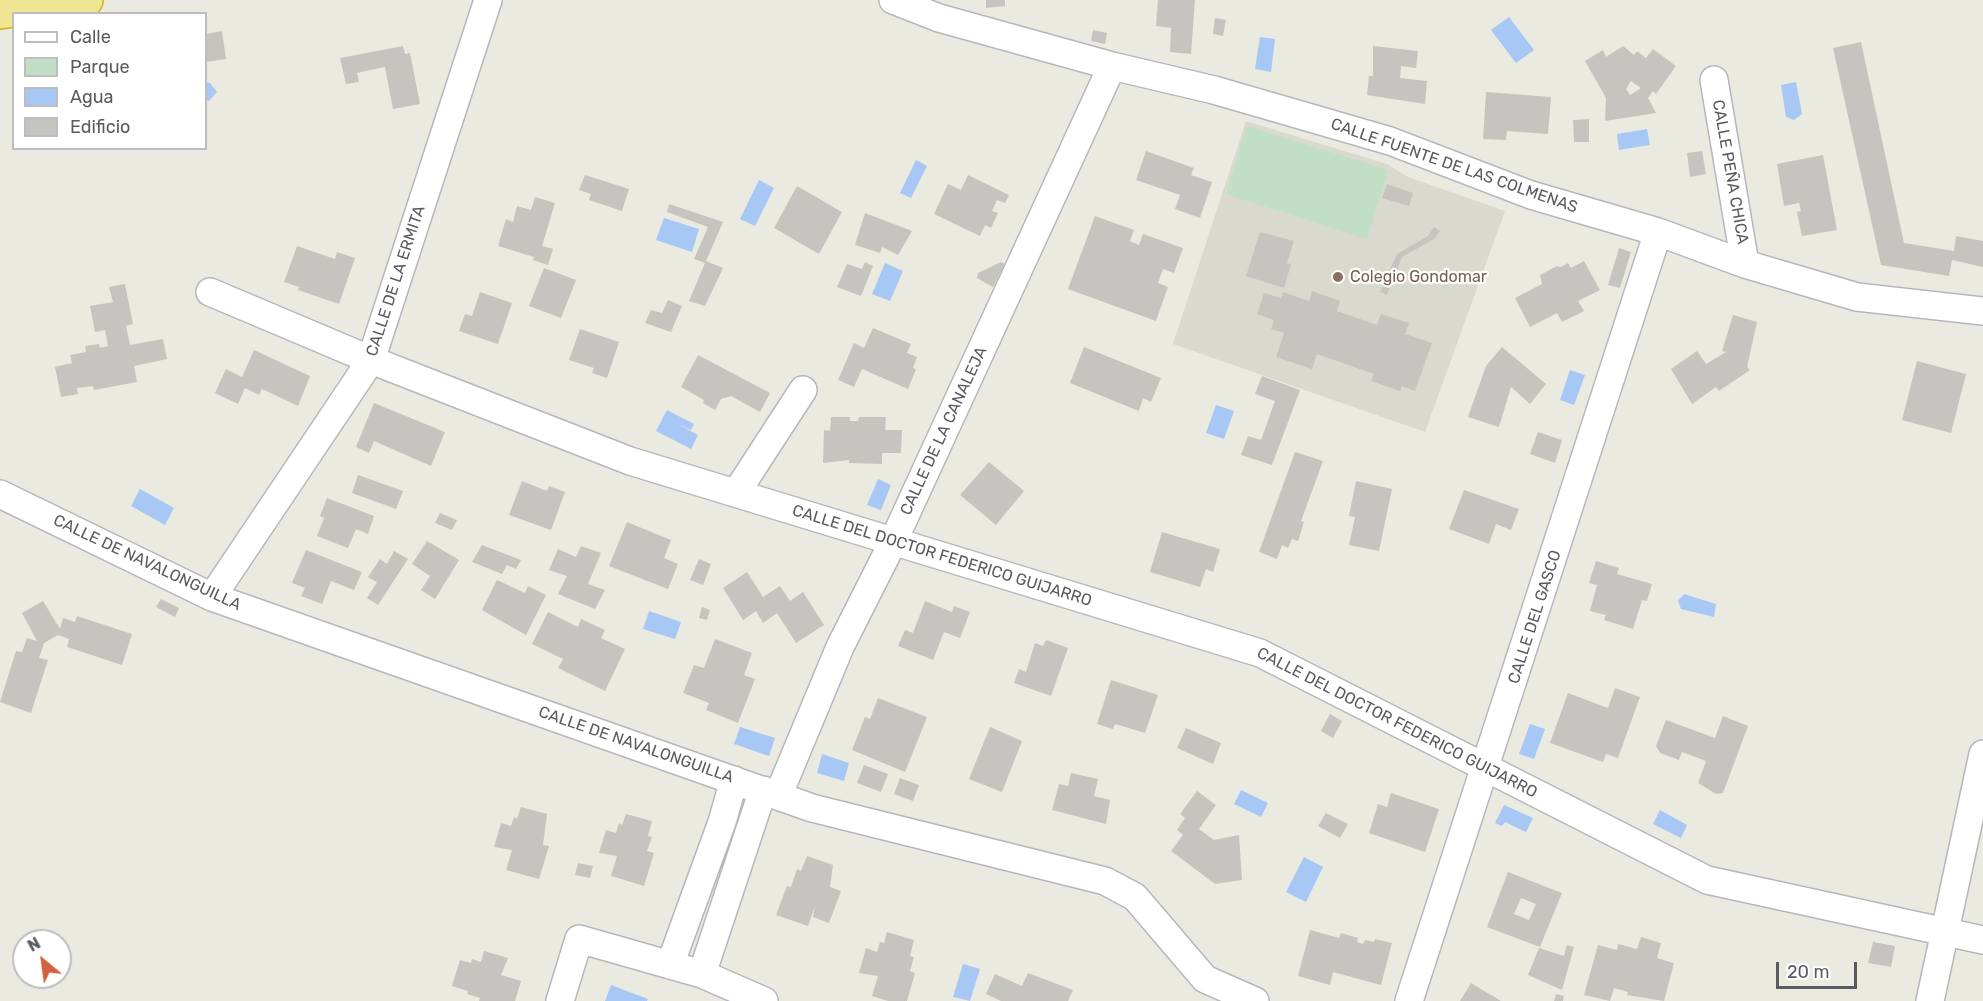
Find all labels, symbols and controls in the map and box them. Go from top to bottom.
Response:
legend [12,12,207,150]
text: Calle [70,26,111,48]
text: Parque [70,56,130,78]
text: Agua [70,86,113,108]
street label: CALLE PEÑA CHICA [1708,98,1752,246]
street label: CALLE FUENTE DE LAS COLMENAS [1328,115,1580,217]
text: Edificio [70,116,130,138]
street label: CALLE DE LA ERMITA [363,203,429,359]
place label: Colegio Gondomar [1350,267,1487,287]
marker: Colegio Gondomar [1331,270,1345,284]
street label: CALLE DE LA CANALEJA [896,344,992,518]
street label: CALLE DEL DOCTOR FEDERICO GUIJARRO [790,501,1094,611]
street label: CALLE DE NAVALONGUILLA [50,511,244,615]
street label: CALLE DEL GASCO [1504,548,1566,686]
street label: CALLE DEL DOCTOR FEDERICO GUIJARRO [1254,644,1540,802]
street label: CALLE DE NAVALONGUILLA [536,703,736,787]
north arrow [12,929,72,989]
text: N [24,933,44,956]
scale bar [1779,950,1860,988]
text: 20 m [1787,961,1829,983]

